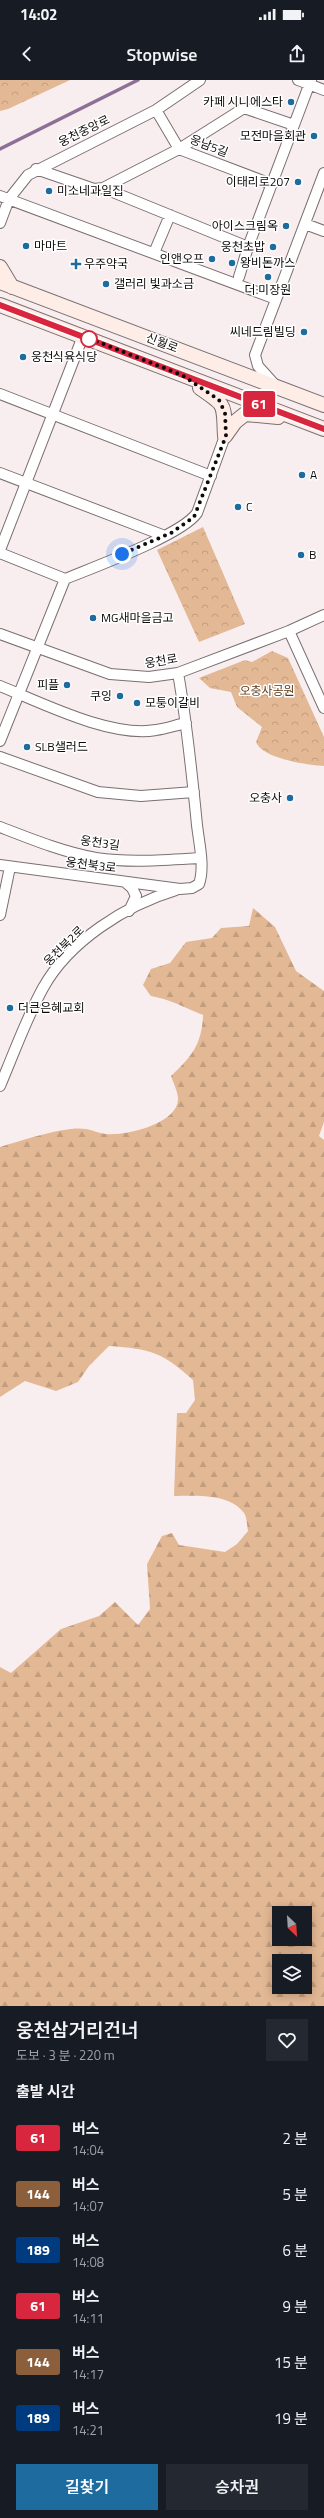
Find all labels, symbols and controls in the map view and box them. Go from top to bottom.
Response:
text: 14:02 [20,3,57,26]
text: Stopwise [126,41,198,68]
icon: back [16,43,38,65]
icon: share [286,43,308,65]
place label: 카페 시니에스타 [203,92,283,111]
marker: 카페 시니에스타 [286,97,296,107]
street label: 웅천중앙로 [55,110,113,151]
place label: 모전마을회관 [240,126,306,145]
street label: 웅남5길 [187,130,231,162]
marker: 모전마을회관 [309,131,319,141]
place label: 이태리로207 [226,172,290,191]
marker: 이태리로207 [293,177,303,187]
place label: 미소네과일집 [57,181,123,200]
marker: 미소네과일집 [44,186,54,196]
place label: 아이스크림옥 [212,216,278,235]
marker: 아이스크림옥 [281,221,291,231]
place label: 마마트 [34,236,67,255]
place label: 웅천초밥 [221,237,265,256]
marker: 마마트 [21,241,31,251]
marker: 웅천초밥 [268,242,278,252]
place label: 인앤오프 [160,249,204,268]
place label: 왕비돈까스 [240,253,295,272]
place label: 우주약국 [84,254,128,273]
marker: 인앤오프 [207,254,217,264]
marker: 왕비돈까스 [227,258,237,268]
marker: 우주약국 [71,259,81,269]
marker: 더:미장원 [263,272,273,282]
place label: 갤러리 빛과소금 [114,274,194,293]
marker: 갤러리 빛과소금 [101,279,111,289]
place label: 더:미장원 [245,280,291,299]
place label: 씨네드림빌딩 [230,322,296,341]
marker: 씨네드림빌딩 [299,327,309,337]
street label: 신월로 [143,328,181,357]
unlabelled marker [80,330,98,348]
place label: 웅천식육식당 [31,347,97,366]
marker: 웅천식육식당 [18,352,28,362]
line badge: 61 [241,391,277,417]
text: 61 [251,393,267,414]
place label: A [310,465,317,484]
marker: A [297,470,307,480]
place label: C [246,497,253,516]
marker: C [233,502,243,512]
your location [112,544,132,564]
place label: B [309,545,316,564]
marker: B [296,550,306,560]
place label: MG새마을금고 [101,608,174,627]
marker: MG새마을금고 [88,613,98,623]
street label: 웅천로 [143,648,179,673]
place label: 피플 [37,675,59,694]
marker: 피플 [62,680,72,690]
park label: 오충사공원 [239,681,295,700]
place label: 쿠잉 [90,686,112,705]
marker: 쿠잉 [115,691,125,701]
place label: 모퉁이갈비 [145,693,200,712]
marker: 모퉁이갈비 [132,698,142,708]
place label: SLB샐러드 [35,737,88,756]
marker: SLB샐러드 [22,742,32,752]
place label: 오충사 [249,788,282,807]
marker: 오충사 [285,793,295,803]
street label: 웅천3길 [79,830,121,855]
street label: 웅천북3로 [65,852,117,877]
street label: 웅천북2로 [39,921,88,970]
place label: 더큰은혜교회 [18,998,84,1017]
marker: 더큰은혜교회 [5,1003,15,1013]
north arrow [272,1906,312,1946]
map controls [272,1906,312,1994]
button: layers [272,1954,312,1994]
text: 웅천삼거리건너 [16,2015,138,2044]
button: heart [266,2019,308,2061]
text: 도보 · 3 분 · 220 m [16,2045,115,2065]
text: 출발 시간 [16,2080,75,2103]
text: 버스 [72,2117,100,2140]
text: 61 [30,2127,46,2148]
text: 2 분 [282,2127,308,2150]
text: 14:04 [72,2140,104,2160]
text: 버스 [72,2173,100,2196]
text: 144 [26,2183,50,2204]
text: 5 분 [282,2183,308,2206]
text: 14:07 [72,2196,104,2216]
text: 버스 [72,2229,100,2252]
text: 189 [26,2239,50,2260]
text: 6 분 [282,2239,308,2262]
text: 14:08 [72,2252,104,2272]
text: 버스 [72,2285,100,2308]
text: 61 [30,2295,46,2316]
text: 9 분 [282,2295,308,2318]
text: 14:11 [72,2308,104,2328]
text: 버스 [72,2341,100,2364]
text: 144 [26,2351,50,2372]
text: 15 분 [274,2351,308,2374]
text: 14:17 [72,2364,104,2384]
text: 버스 [72,2397,100,2420]
text: 189 [26,2407,50,2428]
text: 19 분 [274,2407,308,2430]
text: 14:21 [72,2420,104,2440]
button: 길찾기 [16,2464,158,2510]
button: 승차권 [166,2464,308,2510]

